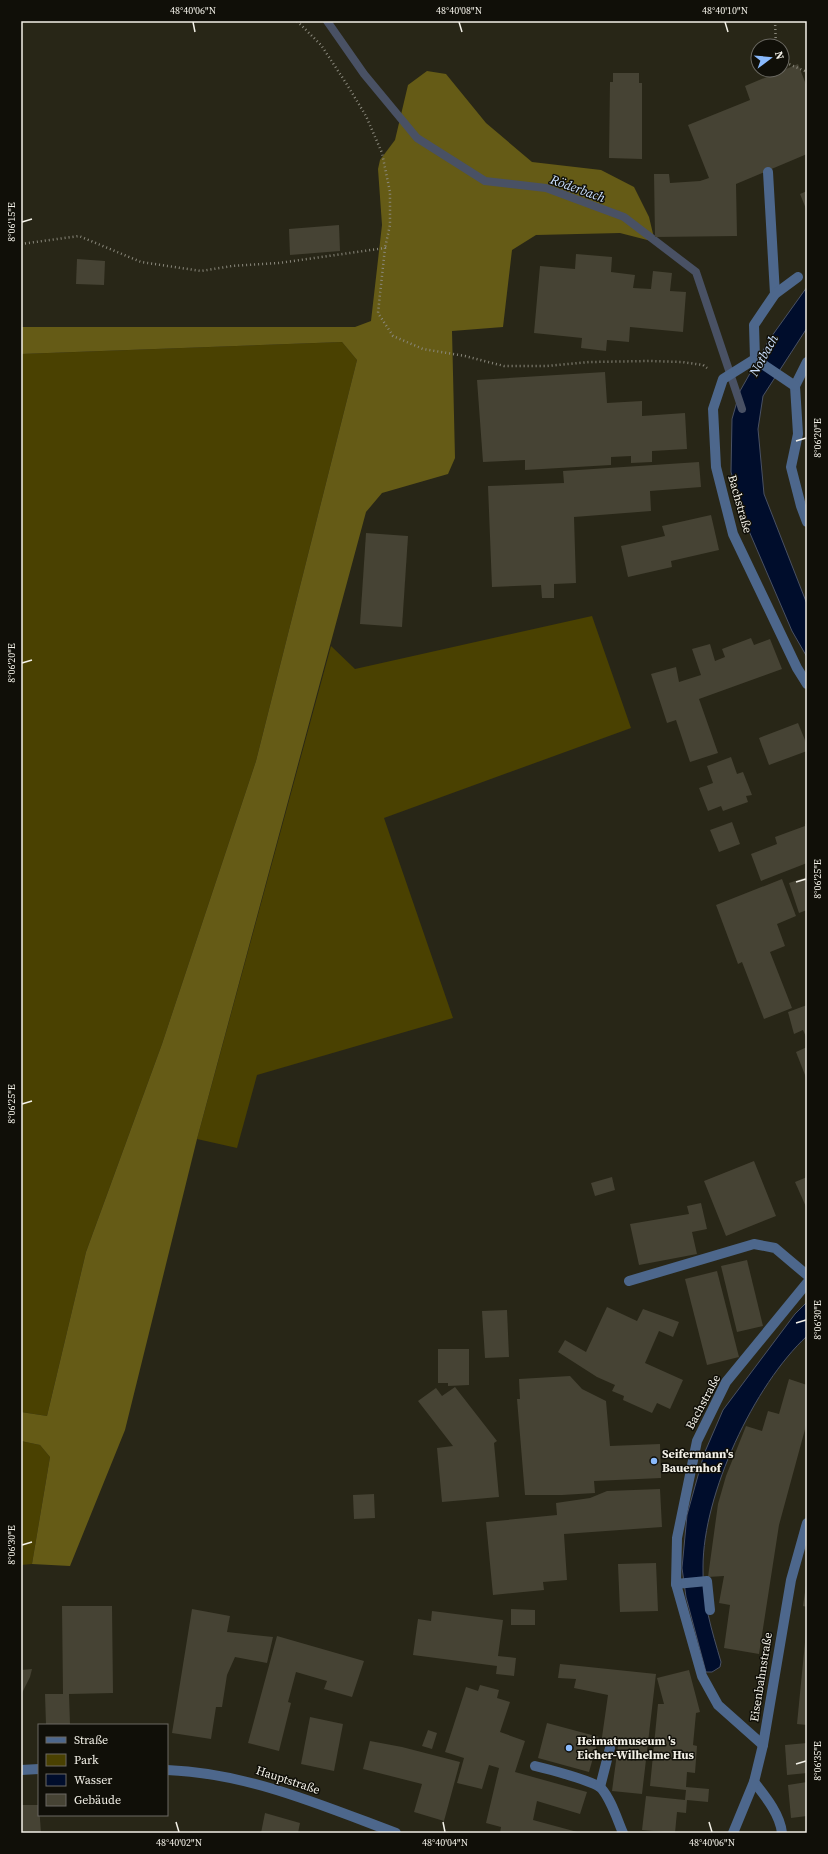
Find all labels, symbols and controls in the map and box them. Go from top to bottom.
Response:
text: 48°40'06"N [170,4,216,17]
text: 48°40'08"N [436,4,482,17]
text: 48°40'10"N [702,4,748,17]
north arrow [750,38,790,78]
text: N [771,49,787,61]
water label: Röderbach [547,170,608,206]
text: 8°06'15"E [5,202,18,242]
water label: Notbach [745,331,782,380]
text: 8°06'20"E [811,418,824,458]
street label: Bachstraße [724,473,756,535]
text: 8°06'20"E [5,643,18,683]
text: 8°06'25"E [811,859,824,899]
text: 8°06'25"E [5,1084,18,1124]
text: 8°06'30"E [811,1300,824,1340]
street label: Bachstraße [682,1372,724,1432]
place label: Seifermann's Bauernhof [662,1446,734,1476]
marker: Seifermann's Bauernhof [649,1456,659,1466]
text: 8°06'30"E [5,1525,18,1565]
street label: Eisenbahnstraße [746,1631,776,1723]
legend [38,1724,168,1816]
text: Straße [74,1732,108,1748]
place label: Heimatmuseum 's Eicher-Wilhelme Hus [577,1733,694,1763]
text: 8°06'35"E [811,1741,824,1781]
marker: Heimatmuseum 's Eicher-Wilhelme Hus [564,1743,574,1753]
text: Park [74,1752,99,1768]
street label: Hauptstraße [254,1762,322,1798]
text: Wasser [74,1772,112,1788]
text: Gebäude [74,1792,121,1808]
text: 48°40'02"N [156,1836,202,1849]
text: 48°40'04"N [422,1836,468,1849]
text: 48°40'06"N [689,1836,735,1849]

